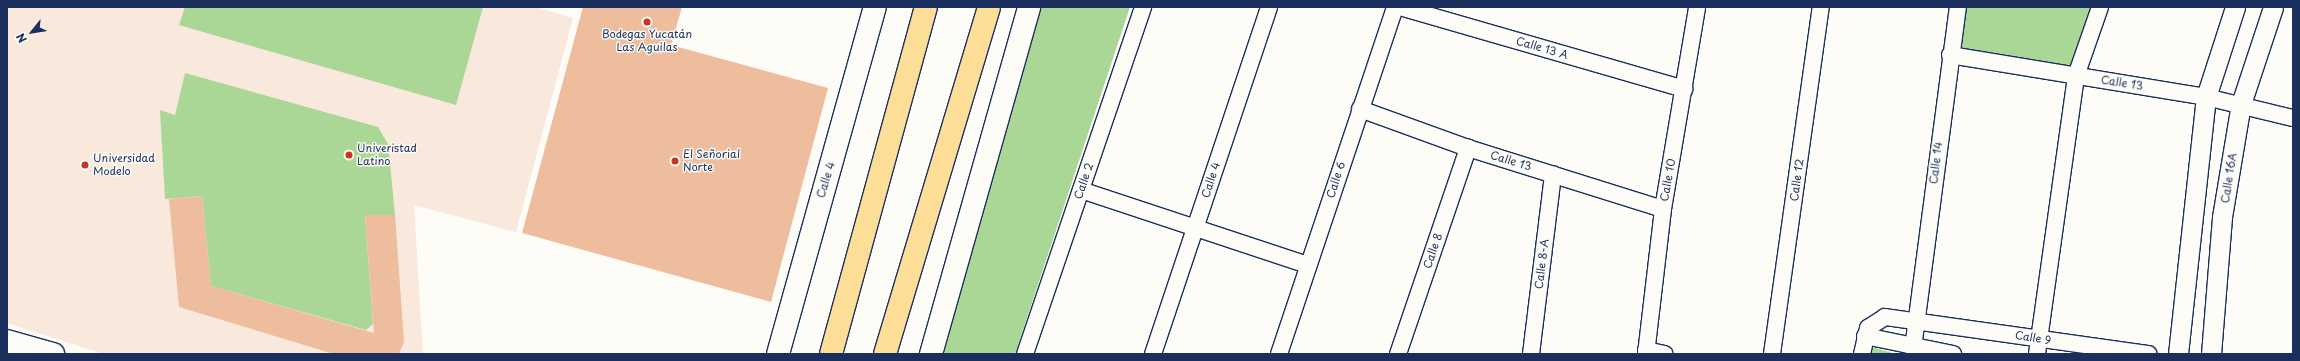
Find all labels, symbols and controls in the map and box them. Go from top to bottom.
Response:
north arrow [12,12,52,52]
marker: Bodegas Yucatán Las Aguilas [642,17,652,27]
place label: Bodegas Yucatán Las Aguilas [602,28,692,54]
text: N [12,30,31,46]
street label: Calle 13 A [1514,34,1570,62]
street label: Calle 13 [2100,73,2144,93]
street label: Calle 14 [1927,141,1945,185]
place label: Univeristad Latino [357,142,417,168]
place label: El Señorial Norte [683,148,741,174]
street label: Calle 13 [1489,148,1533,174]
marker: Univeristad Latino [344,150,354,160]
place label: Universidad Modelo [93,152,155,178]
street label: Calle 16A [2218,152,2240,204]
marker: El Señorial Norte [670,156,680,166]
street label: Calle 10 [1658,158,1678,202]
street label: Calle 12 [1787,158,1807,202]
marker: Universidad Modelo [80,160,90,170]
street label: Calle 4 [814,160,838,200]
street label: Calle 4 [1199,160,1223,200]
street label: Calle 6 [1324,160,1348,200]
street label: Calle 2 [1072,161,1096,201]
street label: Calle 8 [1421,231,1445,271]
street label: Calle 8-A [1532,238,1552,290]
street label: Calle 9 [2014,329,2052,347]

